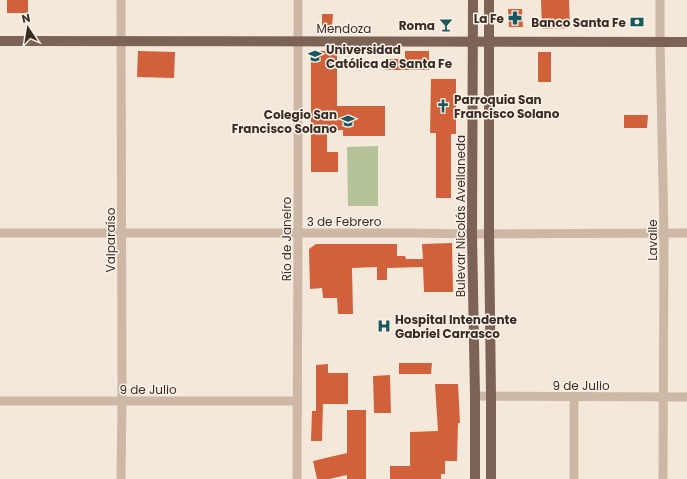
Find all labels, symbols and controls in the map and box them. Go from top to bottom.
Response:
north arrow [8,8,48,48]
text: N [20,10,32,27]
place label: La Fe [474,10,505,27]
pharmacy icon: La Fe [507,10,523,26]
place label: Banco Santa Fe [531,14,627,31]
bank icon: Banco Santa Fe [629,14,645,30]
place label: Roma [399,17,435,34]
bar icon: Roma [438,17,454,33]
street label: Mendoza [317,20,371,37]
place label: Universidad Católica de Santa Fe [326,41,453,72]
school or university icon: Universidad Católica de Santa Fe [307,48,323,64]
place label: Parroquia San Francisco Solano [454,91,560,122]
church icon: Parroquia San Francisco Solano [435,98,451,114]
place label: Colegio San Francisco Solano [232,106,337,137]
school or university icon: Colegio San Francisco Solano [340,113,356,129]
street label: Bulevar Nicolás Avellaneda [452,135,469,297]
street label: Río de Janeiro [278,196,295,281]
street label: Valparaíso [102,207,119,272]
street label: 3 de Febrero [307,213,382,230]
street label: Lavalle [644,219,661,261]
place label: Hospital Intendente Gabriel Carrasco [395,311,517,342]
hospital icon: Hospital Intendente Gabriel Carrasco [376,318,392,334]
street label: 9 de Julio [552,377,610,394]
street label: 9 de Julio [119,381,177,398]

